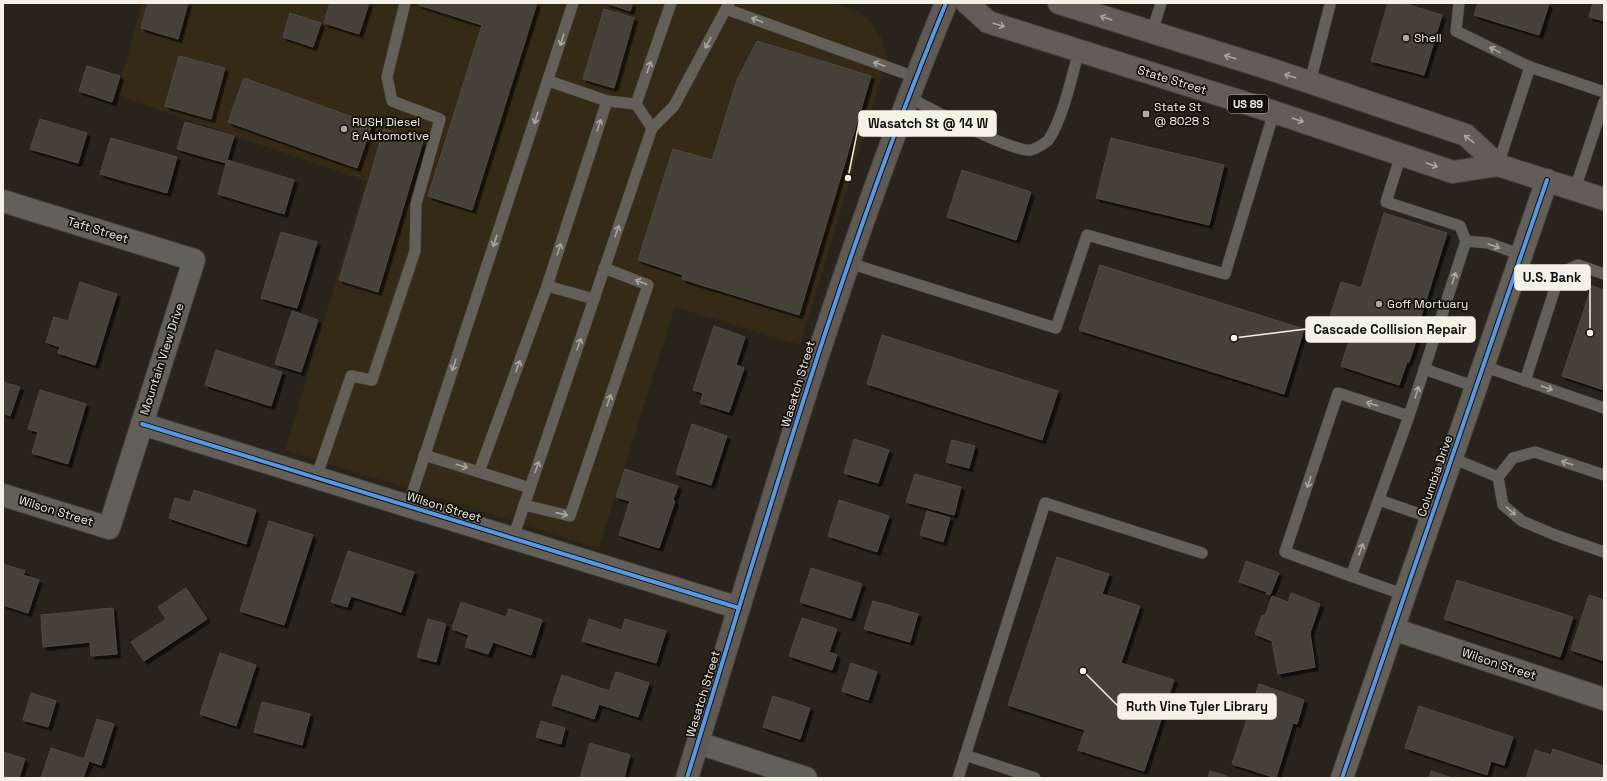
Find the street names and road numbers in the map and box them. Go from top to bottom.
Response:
street label: State Street [1135,62,1209,98]
road number: US 89 [1228,95,1268,113]
street label: Taft Street [66,213,130,247]
street label: Mountain View Drive [136,301,188,417]
street label: Wasatch Street [777,339,819,429]
street label: Columbia Drive [1414,433,1456,519]
street label: Wilson Street [405,488,483,526]
street label: Wilson Street [17,492,95,530]
street label: Wilson Street [1460,644,1538,684]
street label: Wasatch Street [682,649,724,739]

